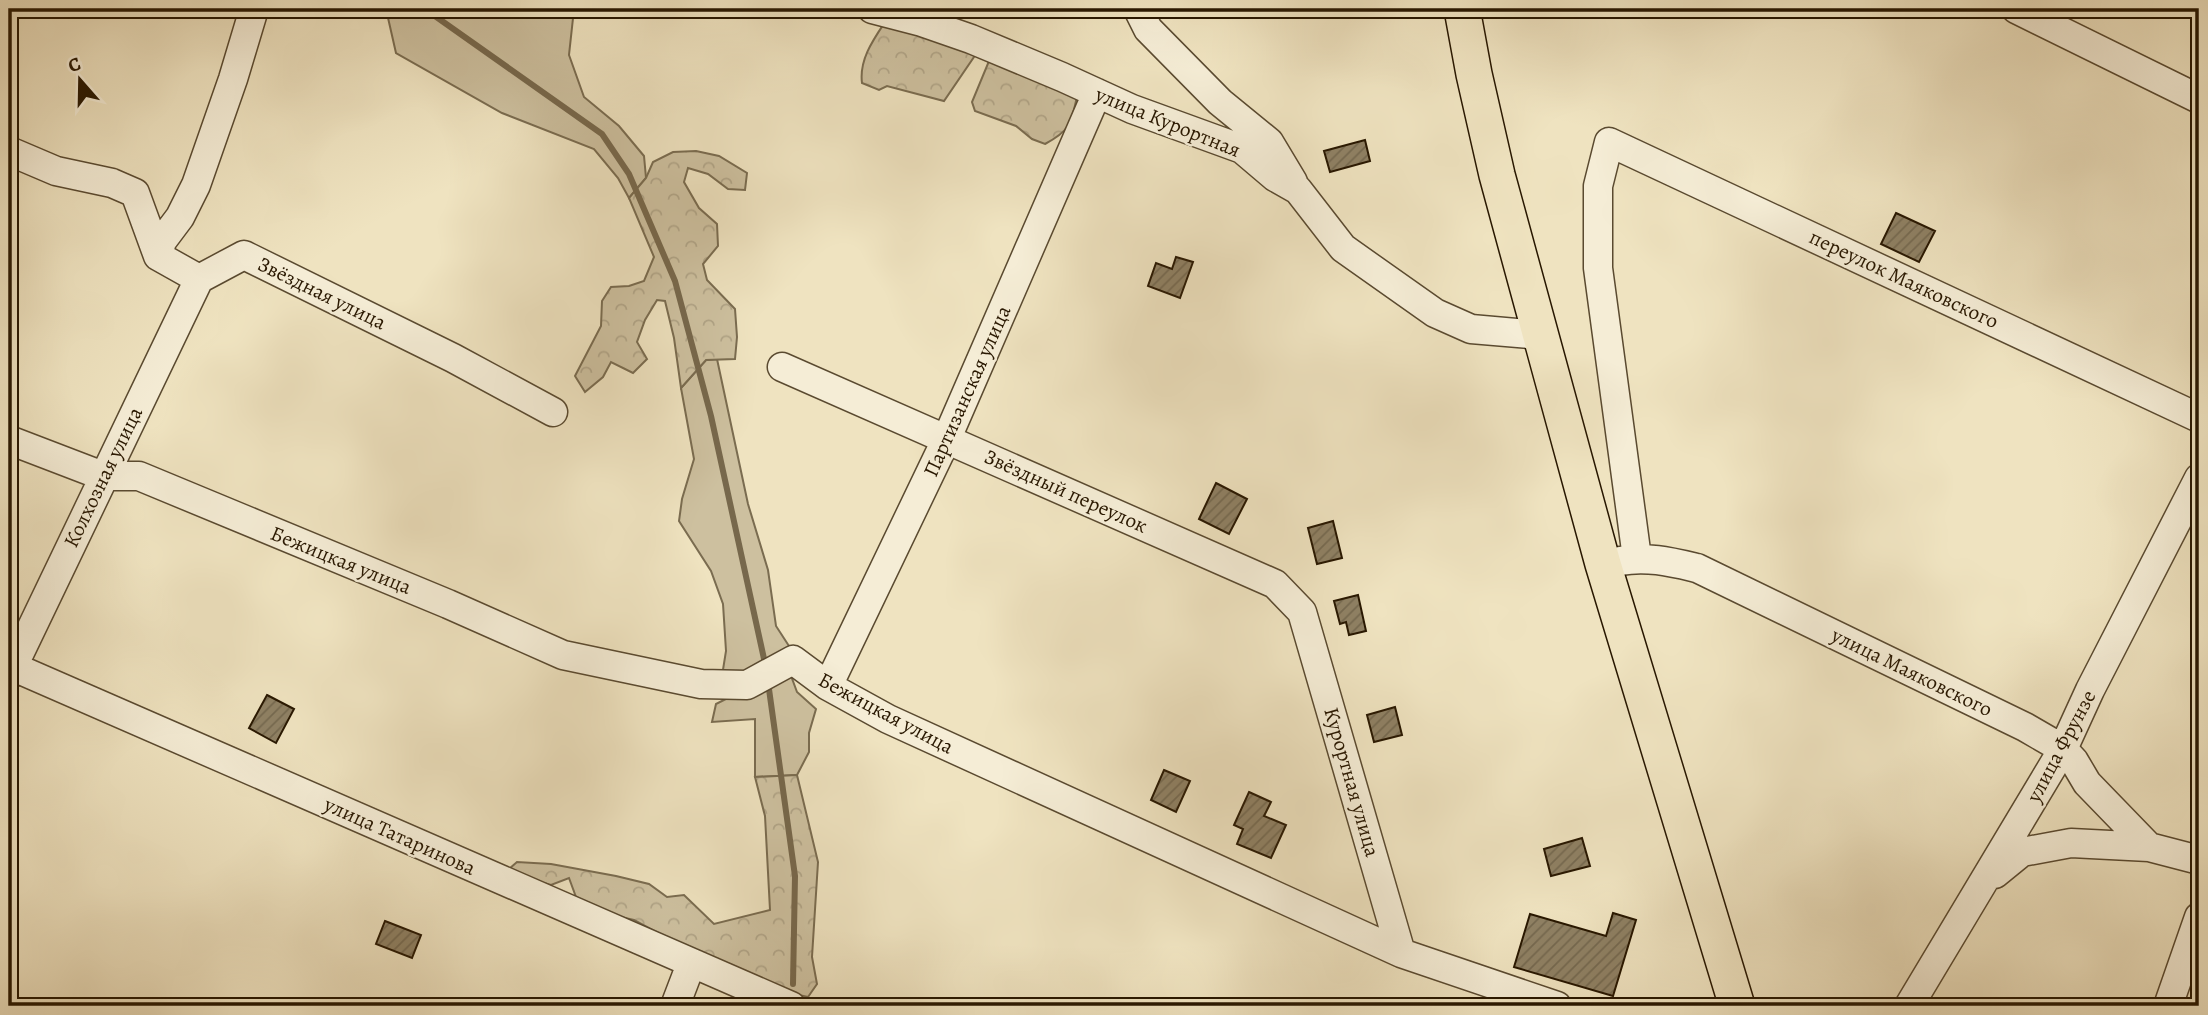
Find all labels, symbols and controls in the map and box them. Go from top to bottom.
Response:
north arrow [46,46,116,116]
text: С [65,51,84,79]
street label: улица Курортная [1090,80,1245,164]
street label: переулок Маяковского [1805,223,2003,335]
street label: Звёздная улица [253,250,391,336]
street label: Партизанская улица [917,301,1018,481]
street label: Колхозная улица [57,402,149,552]
street label: Звёздный переулок [980,442,1152,540]
street label: Бежицкая улица [266,519,416,601]
street label: улица Маяковского [1826,620,1997,723]
street label: Бежицкая улица [813,666,959,761]
street label: улица Фрунзе [2019,685,2102,808]
street label: Курортная улица [1317,704,1387,860]
street label: улица Татаринова [319,790,480,882]

